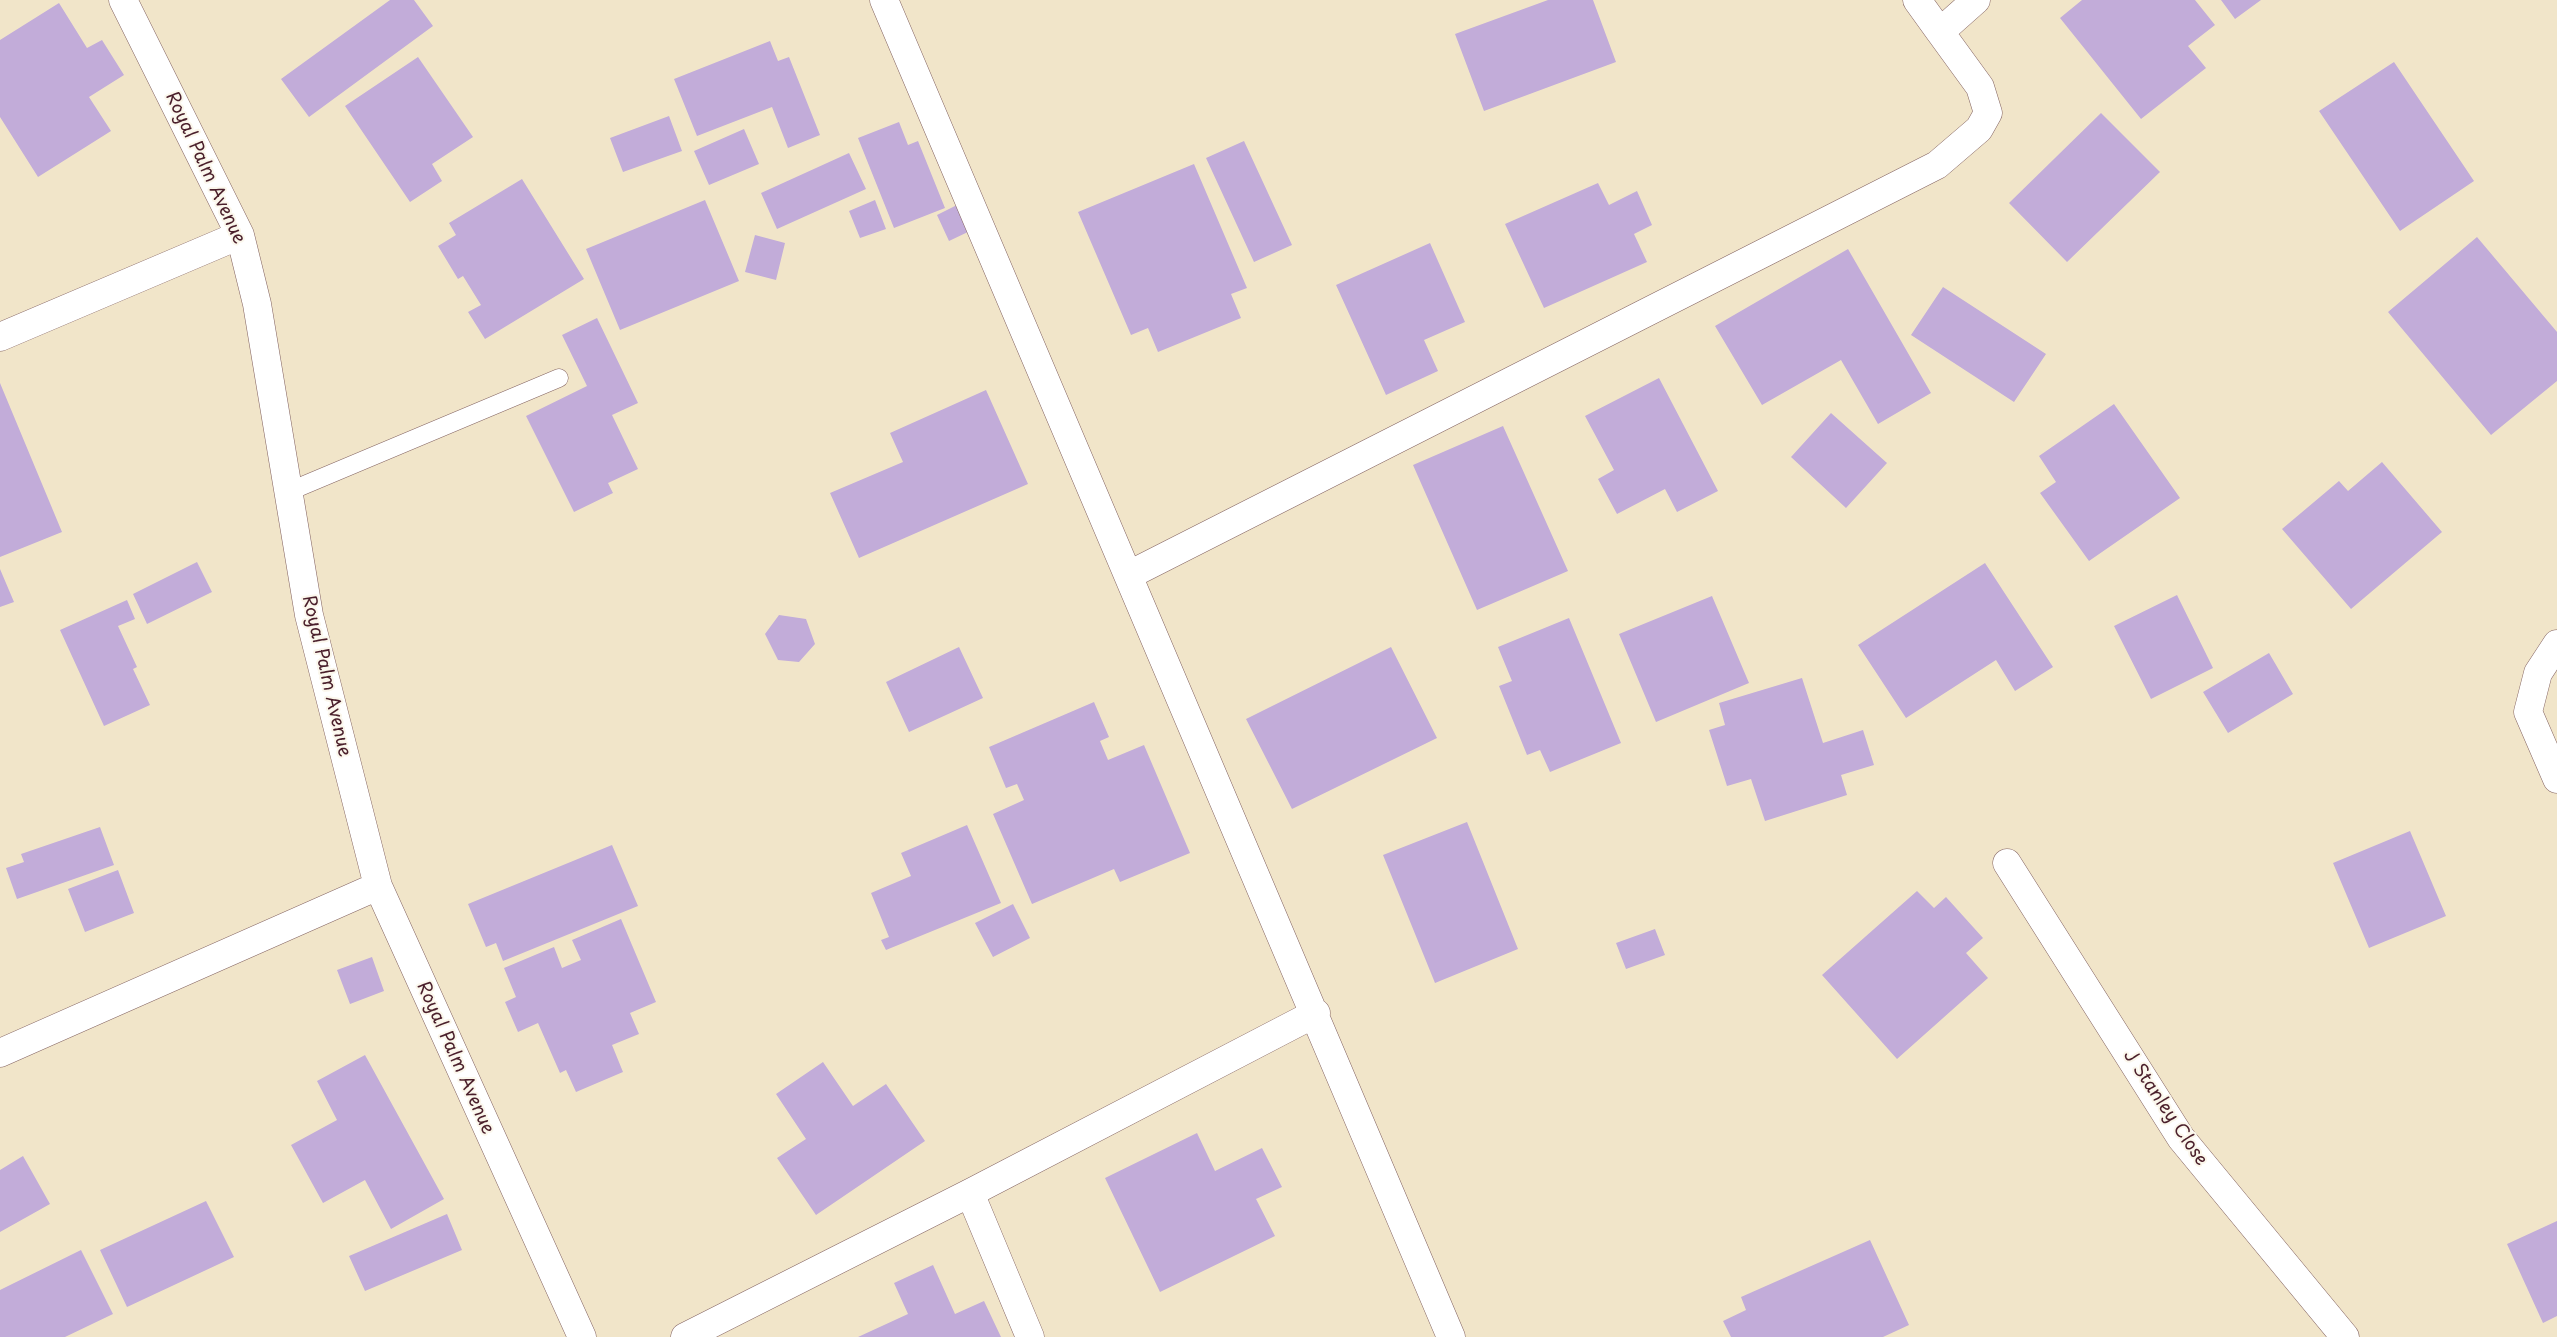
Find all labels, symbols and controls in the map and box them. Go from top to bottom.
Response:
street label: Royal Palm Avenue [160,89,250,247]
street label: Royal Palm Avenue [297,593,355,759]
street label: Royal Palm Avenue [412,978,498,1138]
street label: J Stanley Close [2118,1046,2212,1170]

